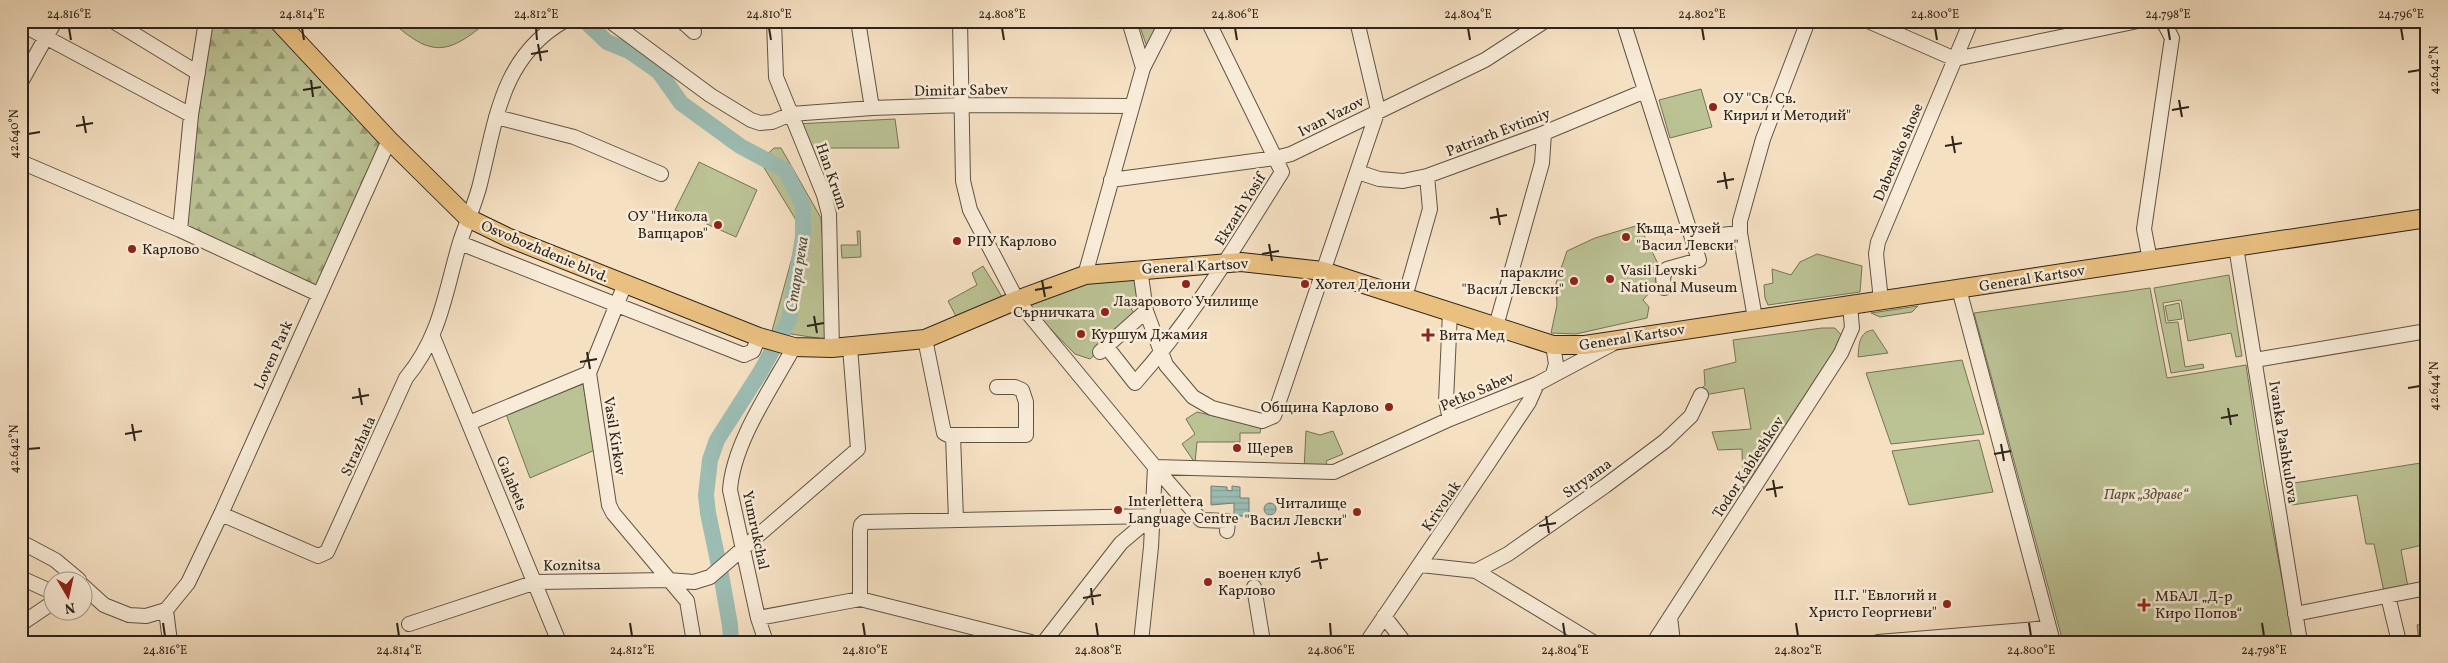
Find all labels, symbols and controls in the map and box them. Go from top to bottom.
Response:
text: 24.816°E [47,7,91,23]
text: 24.814°E [279,7,325,23]
text: 24.812°E [514,7,558,23]
text: 24.810°E [746,7,792,23]
text: 24.808°E [978,7,1026,23]
text: 24.806°E [1211,7,1259,23]
text: 24.804°E [1444,7,1492,23]
text: 24.802°E [1678,7,1726,23]
text: 24.800°E [1911,7,1959,23]
text: 24.798°E [2145,7,2191,23]
text: 24.796°E [2378,7,2424,23]
text: 42.642°N [2427,45,2443,94]
street label: Dimitar Sabev [914,80,1008,103]
place label: ОУ "Св. Св. Кирил и Методий" [1723,89,1851,127]
street label: Ivan Vazov [1295,92,1369,143]
street label: Dabensko shose [1869,100,1930,205]
marker: ОУ "Св. Св. Кирил и Методий" [1707,101,1719,113]
street label: Patriarh Evtimiy [1443,104,1554,163]
text: 42.640°N [7,109,23,159]
street label: Han Krum [809,140,852,212]
street label: Ekzarh Yosif [1211,168,1273,250]
place label: ОУ "Никола Вапцаров" [628,207,708,245]
street label: Osvobozhdenie blvd. [477,216,611,289]
marker: ОУ "Никола Вапцаров" [712,219,724,231]
place label: Къща-музей "Васил Левски" [1636,219,1739,257]
marker: Къща-музей "Васил Левски" [1620,231,1632,243]
place label: РПУ Карлово [967,232,1057,253]
water label: Стара река [781,234,815,314]
marker: РПУ Карлово [951,235,963,247]
place label: Карлово [142,240,200,261]
marker: Карлово [126,243,138,255]
street label: General Kartsov [1141,254,1249,281]
place label: Vasil Levski National Museum [1620,261,1737,299]
street label: General Kartsov [1978,261,2087,298]
place label: параклис "Васил Левски" [1461,263,1564,301]
marker: Vasil Levski National Museum [1604,273,1616,285]
place label: Хотел Делони [1315,275,1410,296]
marker: параклис "Васил Левски" [1568,275,1580,287]
marker: Лазаровото Училище [1180,278,1192,290]
marker: Хотел Делони [1299,278,1311,290]
place label: Лазаровото Училище [1113,292,1259,313]
place label: Сърничката [1013,303,1095,324]
marker: Сърничката [1099,306,1111,318]
street label: Loven Park [250,318,299,394]
street label: General Kartsov [1578,320,1687,357]
place label: Куршум Джамия [1091,325,1208,346]
place label: Вита Мед [1439,326,1505,347]
marker: Куршум Джамия [1075,328,1087,340]
marker: Вита Мед [1421,328,1435,342]
text: 42.644°N [2427,361,2443,411]
street label: Petko Sabev [1437,367,1518,417]
street label: Ivanka Pashkulova [2262,379,2303,505]
street label: Vasil Kirkov [597,395,630,477]
place label: Община Карлово [1261,398,1379,419]
marker: Община Карлово [1383,401,1395,413]
street label: Strazhata [337,413,382,480]
street label: Todor Kableshkov [1708,413,1790,523]
text: 42.642°N [7,424,23,473]
place label: Щерев [1247,439,1293,460]
marker: Щерев [1231,442,1243,454]
street label: Galabets [490,453,531,514]
street label: Stryama [1559,454,1617,504]
street label: Krivolak [1418,477,1467,536]
park label: Парк „Здраве“ [2104,485,2189,506]
street label: Yumrukchal [736,489,773,572]
place label: Interlettera Language Centre [1128,492,1239,530]
place label: Читалище "Васил Левски" [1244,494,1347,532]
marker: Interlettera Language Centre [1112,504,1124,516]
marker: Читалище "Васил Левски" [1351,506,1363,518]
street label: Koznitsa [543,555,601,578]
place label: военен клуб Карлово [1218,564,1301,602]
north arrow [42,570,92,620]
marker: военен клуб Карлово [1202,576,1214,588]
place label: П.Г. "Евлогий и Христо Георгиеви" [1809,586,1937,624]
place label: МБАЛ „Д-р Киро Попов“ [2155,587,2242,625]
text: N [63,597,76,618]
marker: П.Г. "Евлогий и Христо Георгиеви" [1941,598,1953,610]
marker: МБАЛ „Д-р Киро Попов“ [2137,598,2151,612]
text: 24.816°E [143,643,187,659]
text: 24.814°E [376,643,422,659]
text: 24.812°E [610,643,654,659]
text: 24.810°E [842,643,888,659]
text: 24.808°E [1074,643,1122,659]
text: 24.806°E [1307,643,1355,659]
text: 24.804°E [1541,643,1589,659]
text: 24.802°E [1774,643,1822,659]
text: 24.800°E [2007,643,2055,659]
text: 24.798°E [2241,643,2287,659]

